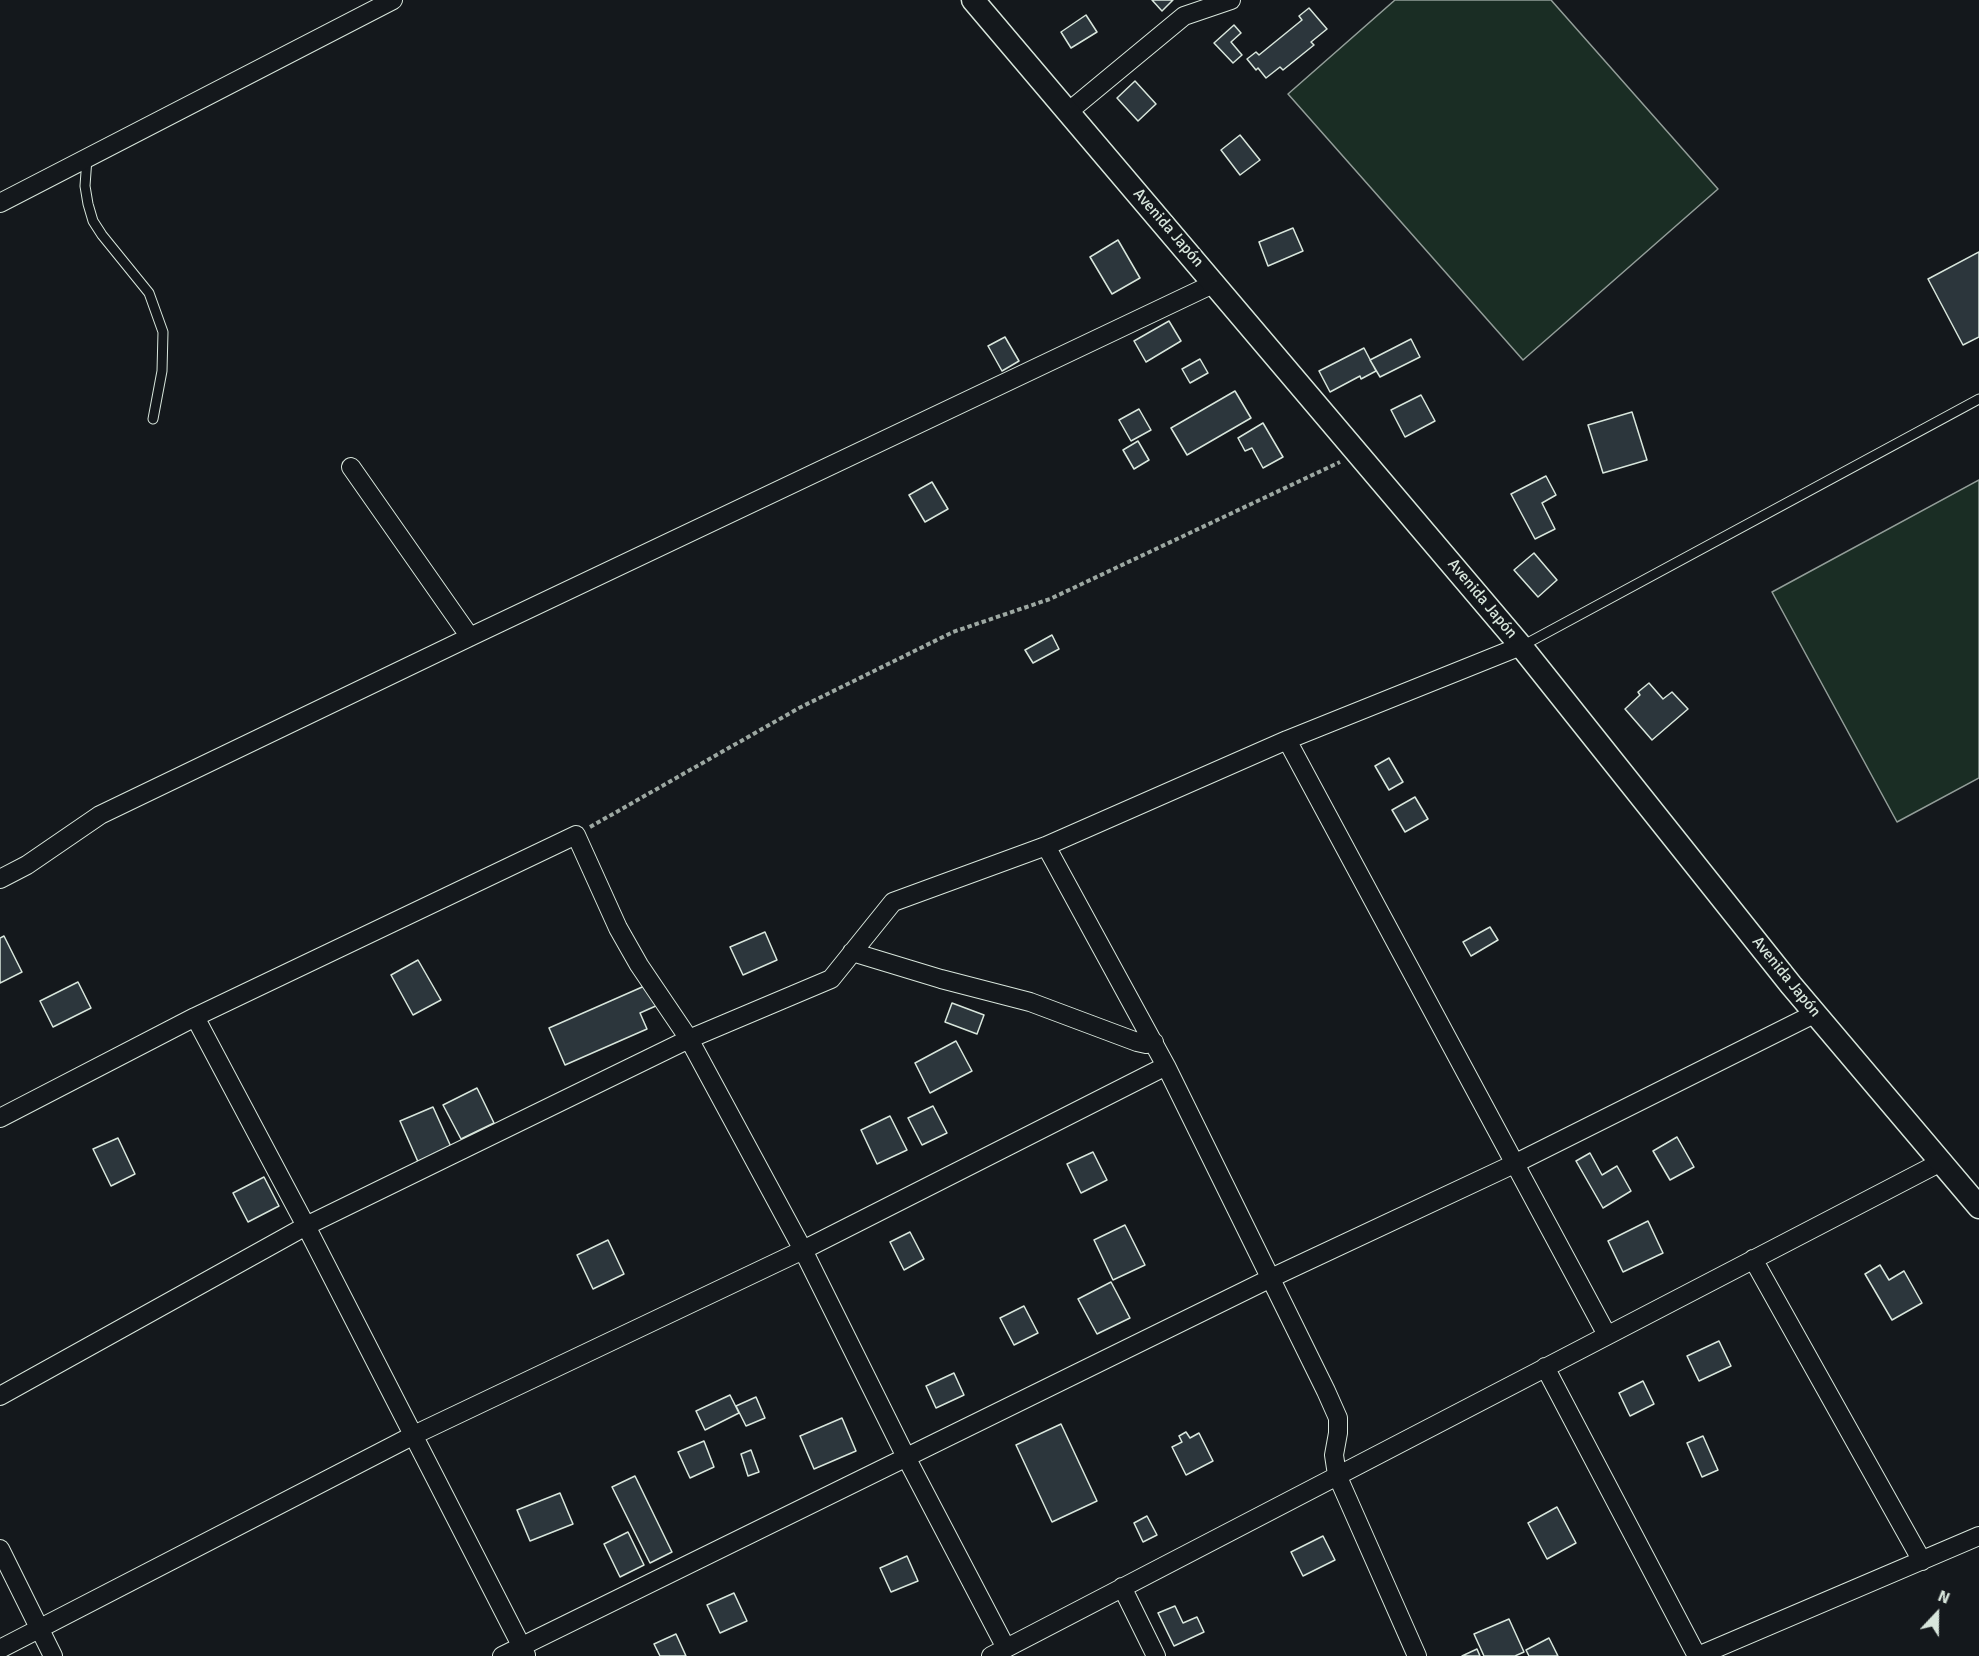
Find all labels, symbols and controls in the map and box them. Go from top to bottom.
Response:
street label: Avenida Japón [1129,185,1207,271]
street label: Avenida Japón [1443,555,1521,643]
street label: Avenida Japón [1748,933,1824,1021]
north arrow [1907,1584,1967,1644]
text: N [1935,1586,1953,1609]

